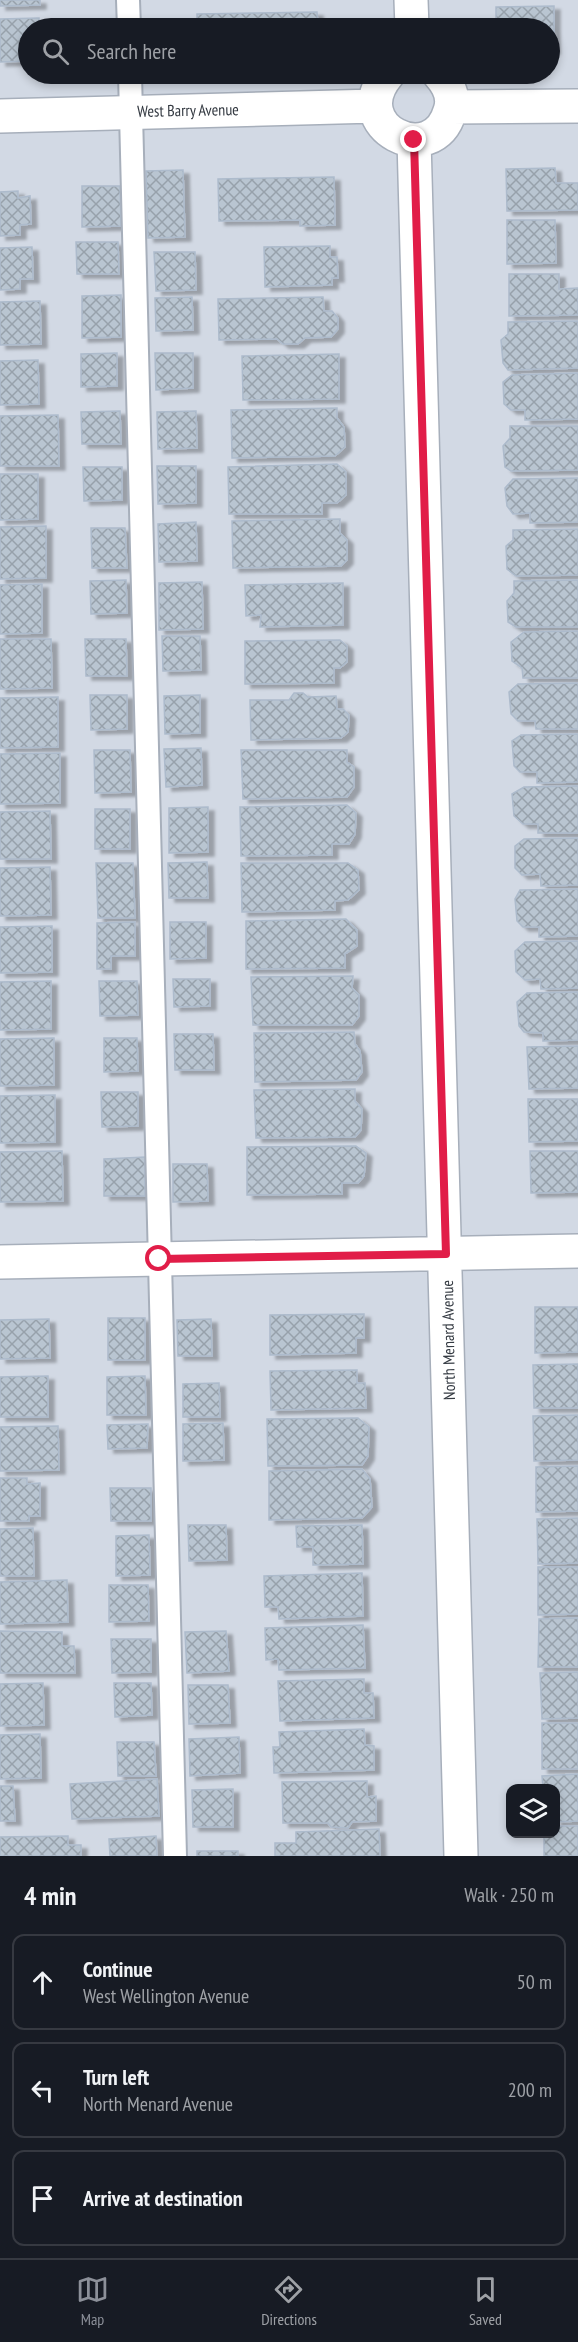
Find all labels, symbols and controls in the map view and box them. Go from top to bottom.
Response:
search box [18,18,560,84]
icon: search [39,35,72,68]
text: Search here [87,37,176,65]
street label: West Barry Avenue [137,99,239,121]
route end [400,126,426,152]
route start [145,1245,171,1271]
street label: North Menard Avenue [437,1280,459,1400]
map controls [506,1784,560,1838]
button: layers [506,1784,560,1838]
text: 4 min [24,1879,77,1912]
text: Walk · 250 m [464,1882,554,1908]
text: Continue [83,1955,153,1983]
icon: ahead [26,1966,59,1999]
text: 50 m [517,1969,552,1995]
text: West Wellington Avenue [83,1983,249,2009]
text: Turn left [83,2063,149,2091]
icon: left [26,2074,59,2107]
text: 200 m [508,2077,552,2103]
text: North Menard Avenue [83,2091,233,2117]
icon: arrive [26,2182,59,2215]
text: Arrive at destination [83,2184,243,2212]
tab: Map [76,2273,109,2329]
tab: Directions [261,2273,317,2329]
tab: Saved [469,2273,502,2329]

